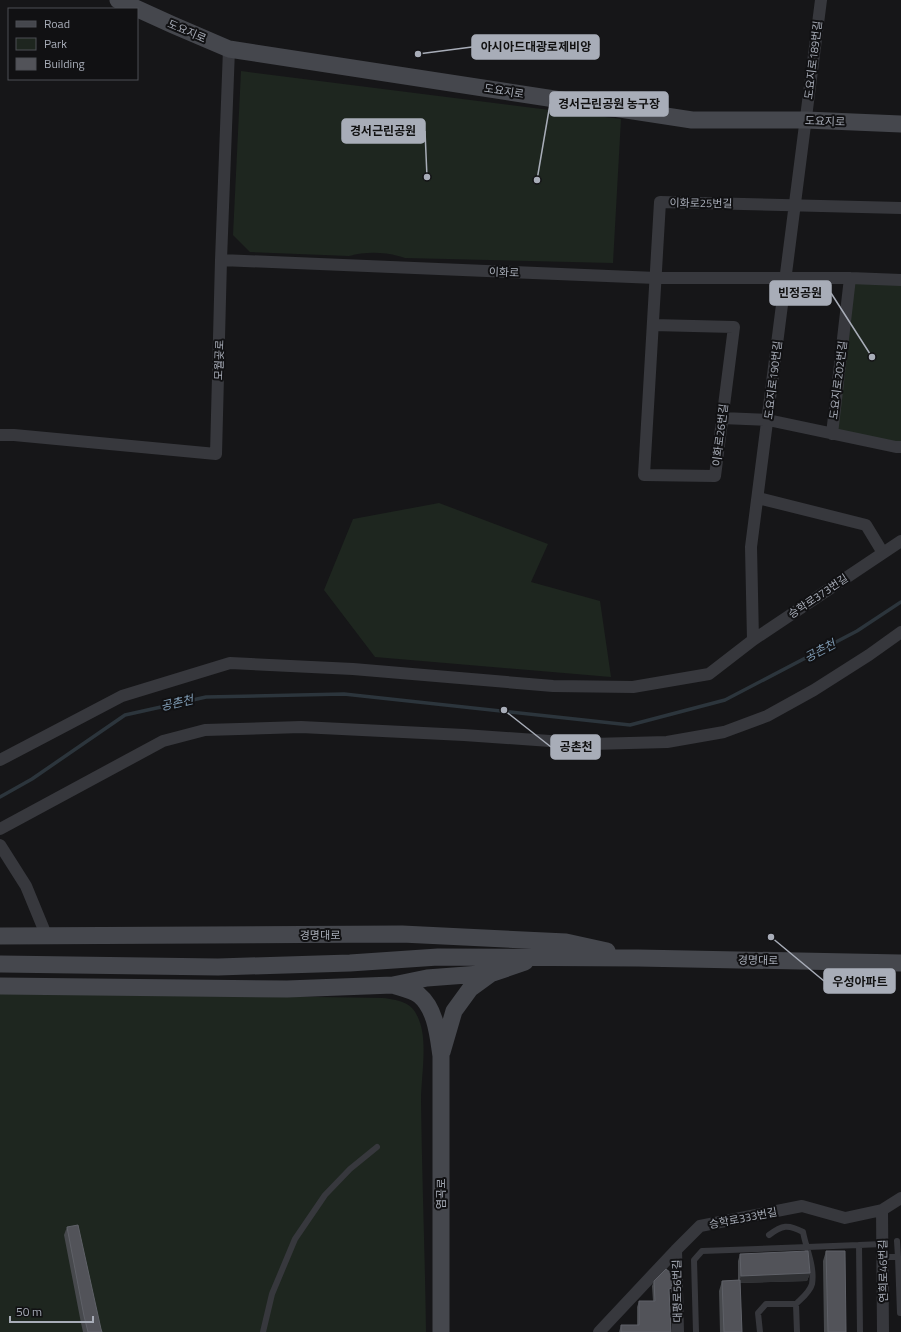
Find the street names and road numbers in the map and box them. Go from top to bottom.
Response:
street label: 도요지로 [165,16,209,46]
street label: 도요지로189번길 [800,20,826,100]
street label: 도요지로 [483,80,525,102]
street label: 도요지로 [804,112,846,130]
street label: 이화로25번길 [669,194,733,212]
street label: 이화로 [489,263,519,281]
street label: 모월곶로 [210,339,228,381]
street label: 도요지로190번길 [760,340,786,420]
street label: 도요지로202번길 [825,340,851,420]
street label: 이화로26번길 [708,403,732,467]
street label: 승학로373번길 [785,570,851,622]
street label: 경명대로 [300,927,340,943]
street label: 경명대로 [738,952,778,968]
street label: 염곡로 [433,1179,449,1209]
street label: 승학로333번길 [708,1204,778,1232]
street label: 연희로46번길 [874,1239,892,1303]
street label: 대평로56번길 [668,1259,686,1323]

